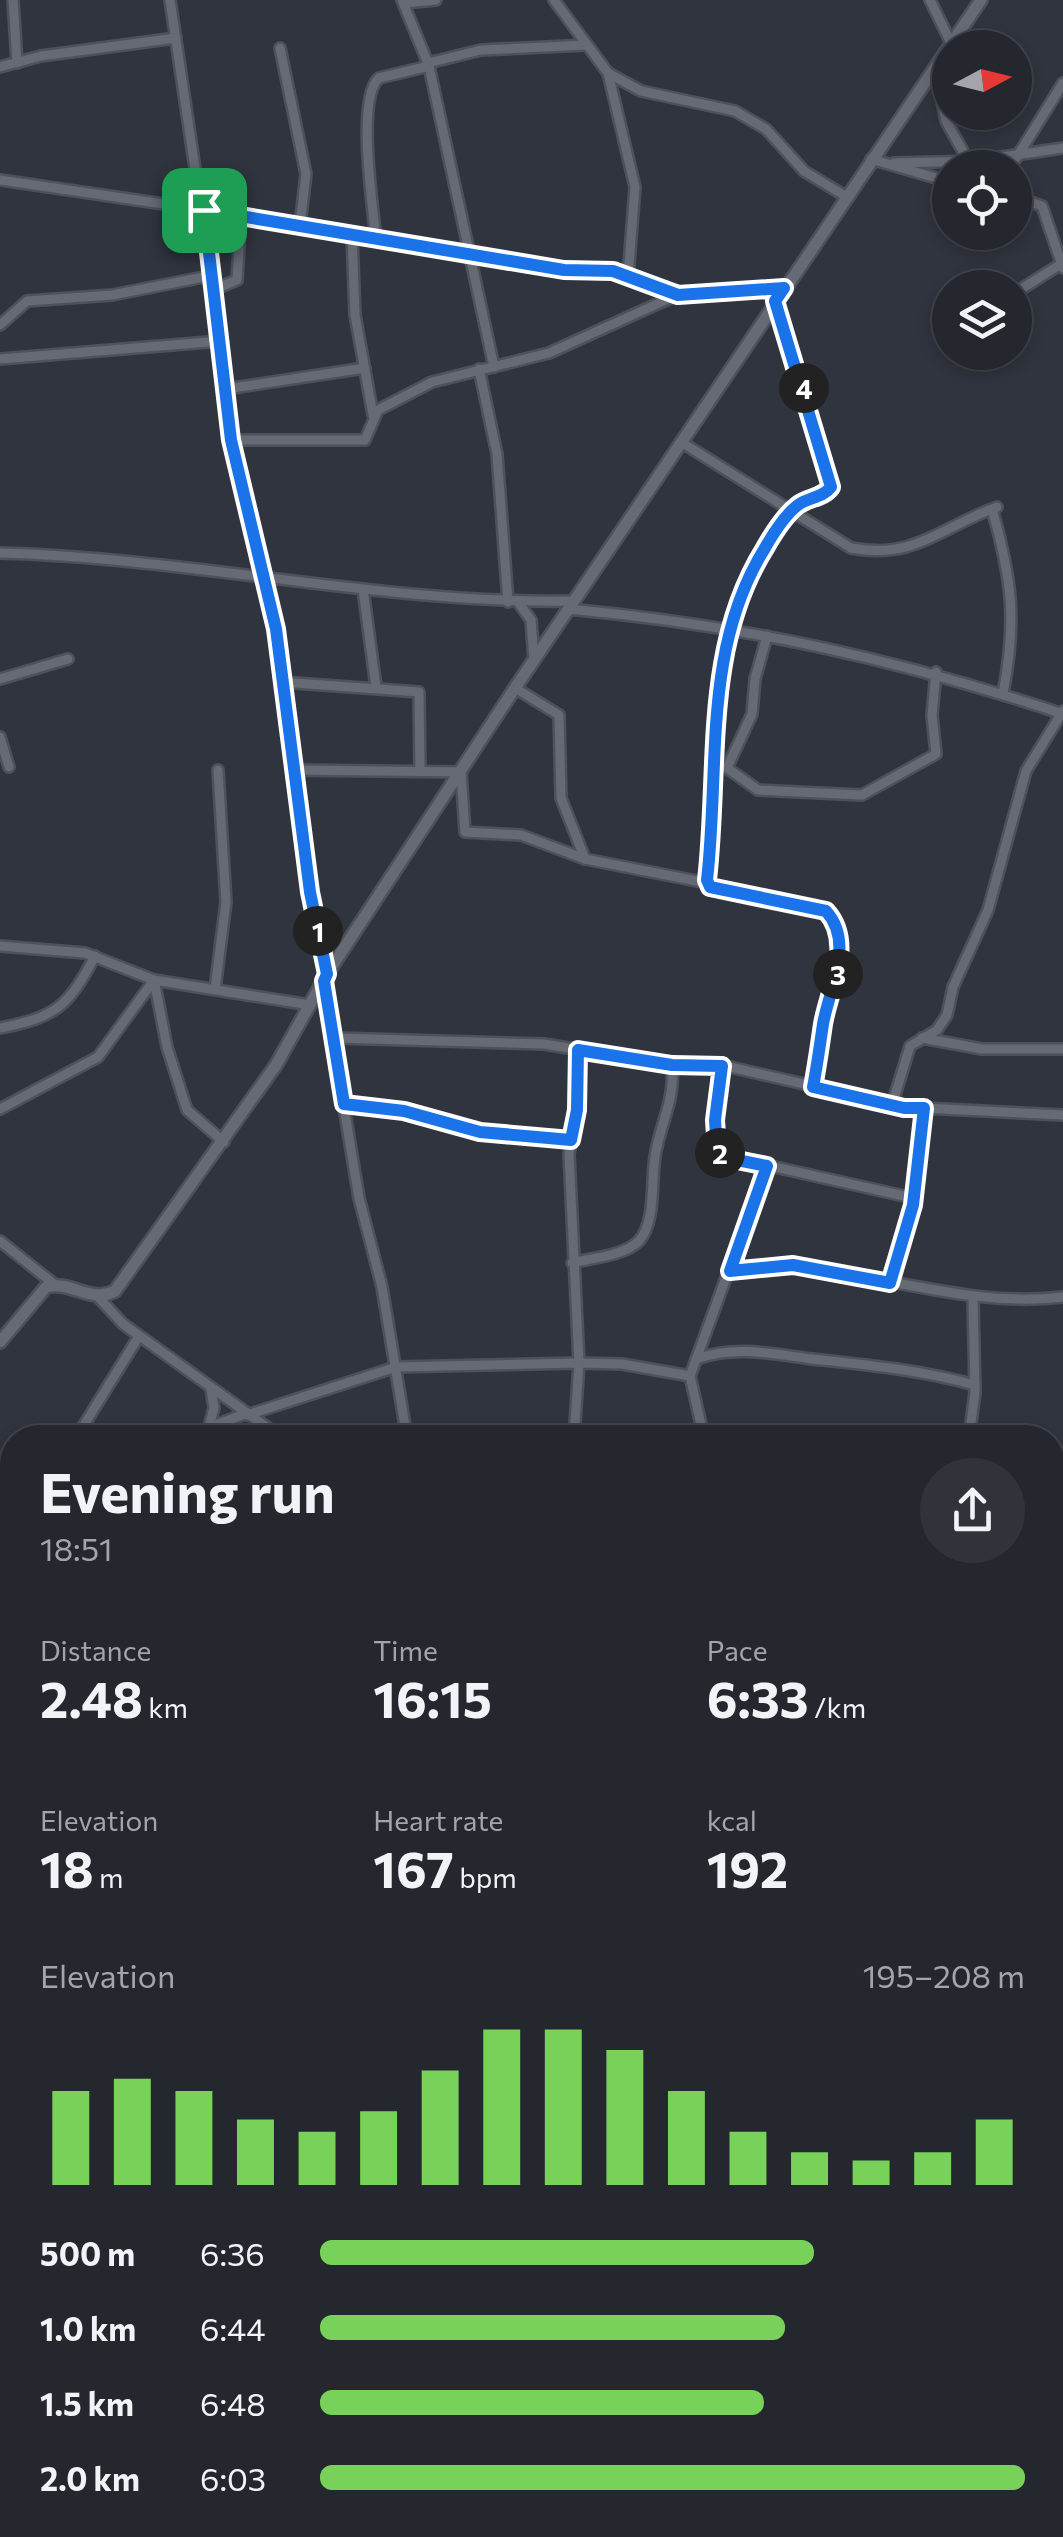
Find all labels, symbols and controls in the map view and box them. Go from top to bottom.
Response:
north arrow [932,30,1032,130]
map controls [932,30,1032,370]
button: locate [932,150,1032,250]
pin [162,168,247,253]
icon: arrive [177,183,232,238]
button: layers [932,270,1032,370]
pin: 4 [779,363,829,413]
text: 4 [795,371,813,405]
pin: 1 [293,906,343,956]
text: 1 [312,914,324,948]
pin: 3 [813,949,863,999]
text: 3 [830,957,846,991]
pin: 2 [695,1128,745,1178]
text: 2 [712,1136,728,1170]
text: Evening run [40,1457,335,1524]
button: share [920,1458,1025,1563]
text: 18:51 [40,1528,113,1568]
text: Distance [40,1633,151,1667]
text: Time [373,1633,438,1667]
text: Pace [707,1633,768,1667]
text: 2.48 [40,1667,143,1728]
text: 16:15 [373,1667,492,1728]
text: 6:33 [707,1667,809,1728]
text: km [143,1690,188,1724]
text: /km [809,1690,866,1724]
text: Elevation [40,1803,158,1837]
text: Heart rate [373,1803,503,1837]
text: kcal [707,1803,757,1837]
text: 18 [40,1837,94,1898]
text: 167 [373,1837,454,1898]
text: 192 [707,1837,788,1898]
text: m [94,1860,123,1894]
text: bpm [454,1860,517,1894]
text: Elevation [40,1955,175,1995]
text: 195–208 m [863,1955,1025,1995]
text: 500 m [40,2233,135,2273]
text: 6:36 [200,2233,265,2273]
text: 1.0 km [40,2308,136,2348]
text: 6:44 [200,2308,265,2348]
text: 1.5 km [40,2383,134,2423]
text: 6:48 [200,2383,266,2423]
text: 2.0 km [40,2458,140,2498]
text: 6:03 [200,2458,266,2498]

